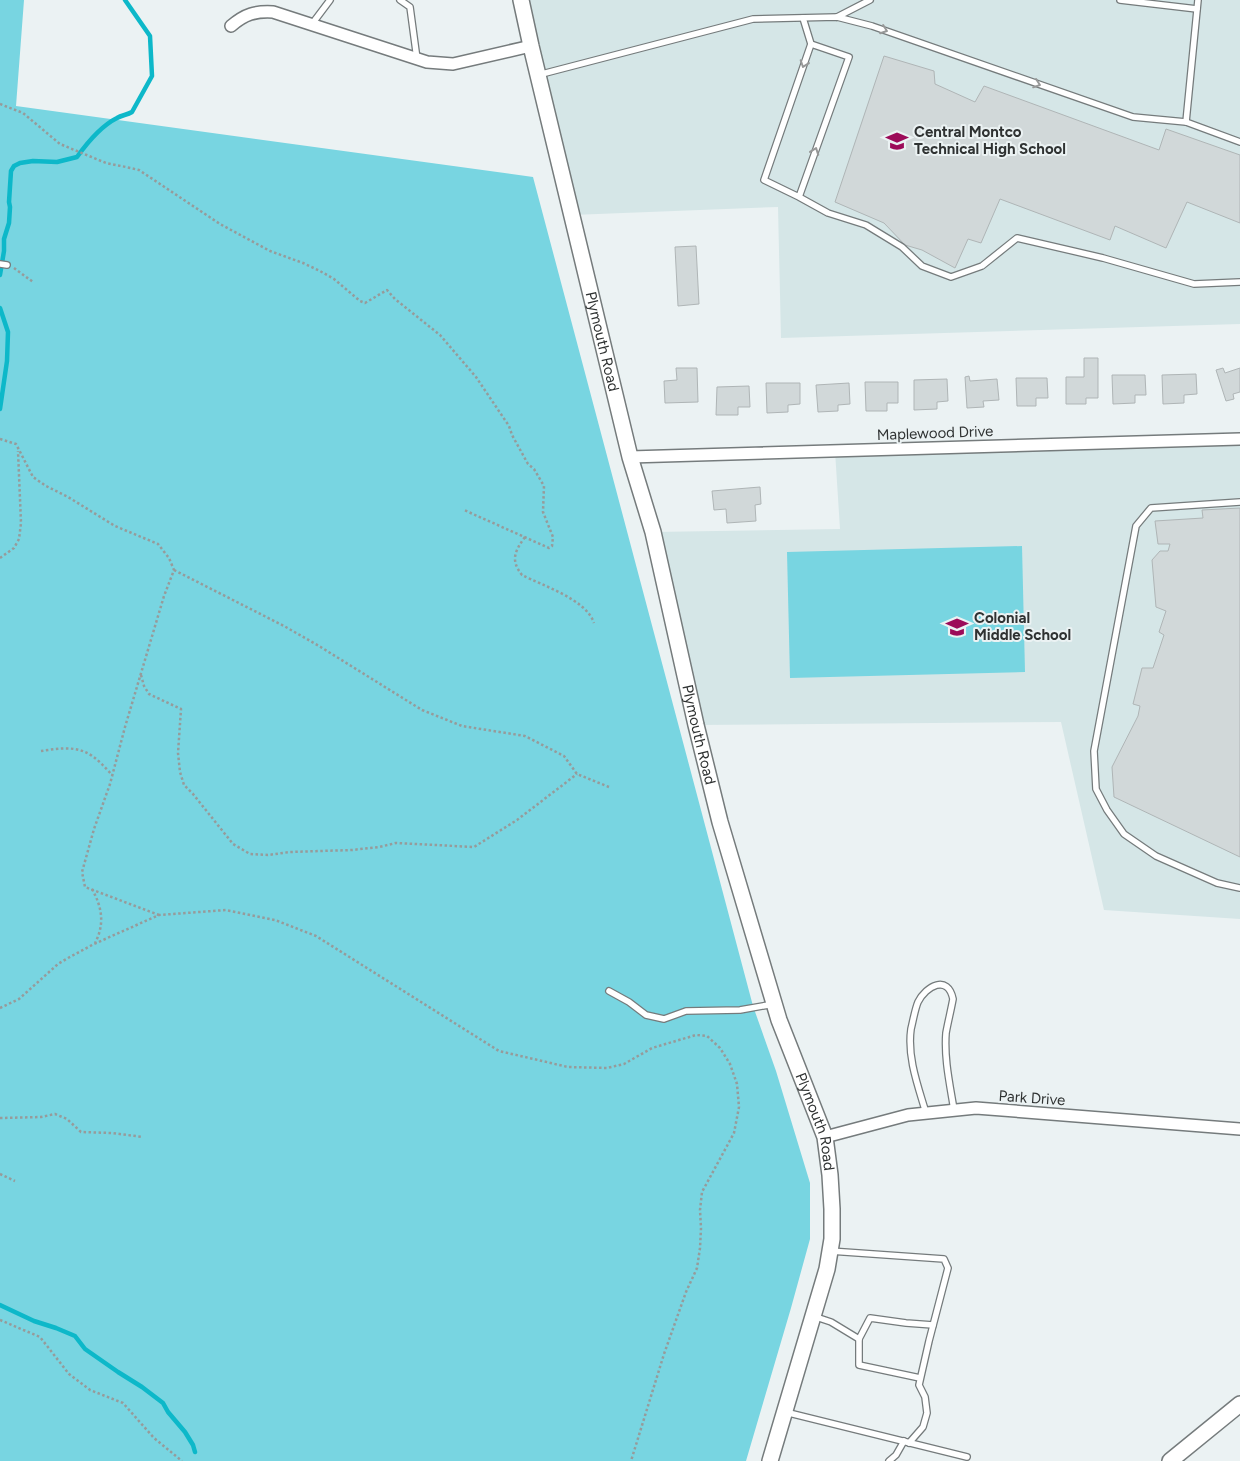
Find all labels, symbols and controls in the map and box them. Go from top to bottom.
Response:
one-way arrow [879,24,888,34]
one-way arrow [800,59,810,68]
one-way arrow [1033,78,1041,88]
place label: Central Montco Technical High School [914,123,1066,158]
school or university icon: Central Montco Technical High School [884,128,910,154]
one-way arrow [809,147,819,156]
street label: Plymouth Road [581,290,623,393]
street label: Maplewood Drive [876,422,994,444]
place label: Colonial Middle School [974,609,1071,644]
school or university icon: Colonial Middle School [944,614,970,640]
street label: Plymouth Road [678,683,719,786]
street label: Plymouth Road [792,1070,838,1172]
street label: Park Drive [998,1087,1066,1109]

